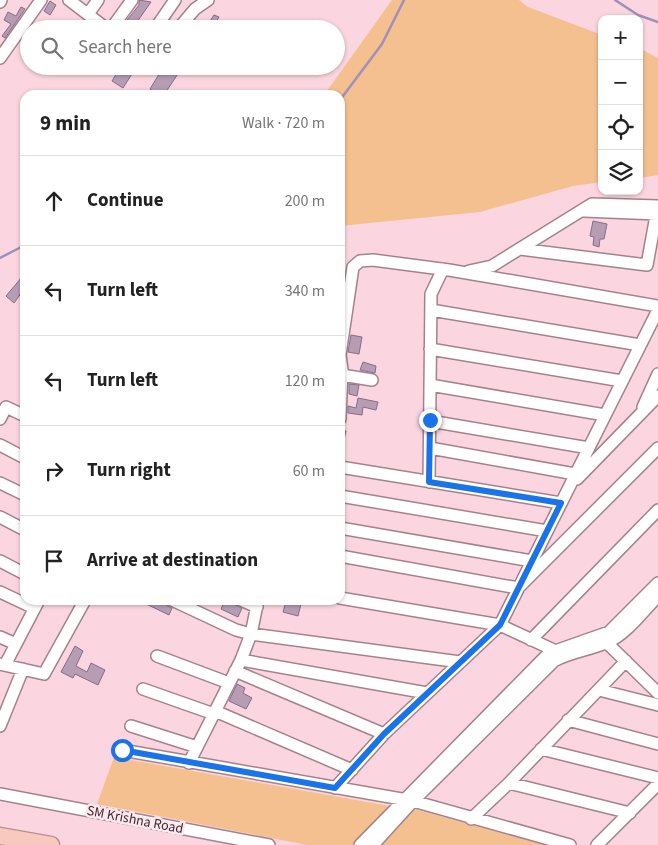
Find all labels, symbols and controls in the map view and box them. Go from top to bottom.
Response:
map controls [598,15,643,195]
button: + [598,15,643,60]
search box [20,20,345,75]
icon: search [38,34,66,62]
text: Search here [78,34,172,61]
button: − [598,60,643,105]
button: locate [598,105,643,150]
text: 9 min [40,108,91,138]
text: Walk · 720 m [242,112,325,134]
button: layers [598,150,643,195]
icon: ahead [40,187,68,215]
text: Continue [87,187,164,214]
text: 200 m [285,190,325,212]
icon: left [40,277,68,305]
text: Turn left [87,277,158,304]
text: 340 m [285,280,325,302]
icon: left [40,367,68,395]
text: Turn left [87,367,158,394]
text: 120 m [285,370,325,392]
route end [419,409,442,432]
icon: right [40,457,68,485]
text: Turn right [87,457,171,484]
text: 60 m [293,460,325,482]
icon: arrive [40,547,68,575]
text: Arrive at destination [87,547,258,574]
route start [111,739,134,762]
street label: SM Krishna Road [85,801,185,839]

